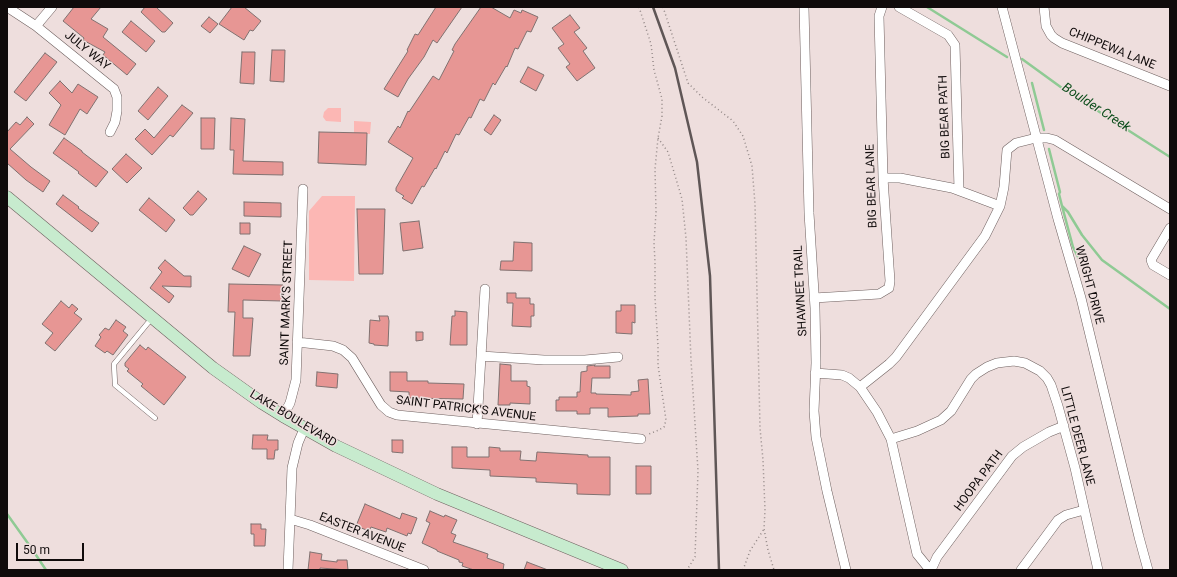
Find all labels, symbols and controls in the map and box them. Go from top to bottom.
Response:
street label: CHIPPEWA LANE [1066,25,1158,73]
street label: JULY WAY [61,28,113,74]
street label: BIG BEAR PATH [936,75,954,159]
water label: Boulder Creek [1059,80,1133,136]
street label: BIG BEAR LANE [863,144,881,228]
street label: SAINT MARK'S STREET [278,240,296,366]
street label: WRIGHT DRIVE [1072,244,1106,326]
street label: SHAWNEE TRAIL [791,245,811,337]
street label: LITTLE DEER LANE [1057,385,1097,487]
street label: LAKE BOULEVARD [247,387,339,451]
street label: SAINT PATRICK'S AVENUE [395,393,537,425]
street label: HOOPA PATH [952,448,1006,514]
street label: EASTER AVENUE [317,510,407,556]
scale bar [18,535,86,561]
text: 50 m [23,543,50,557]

